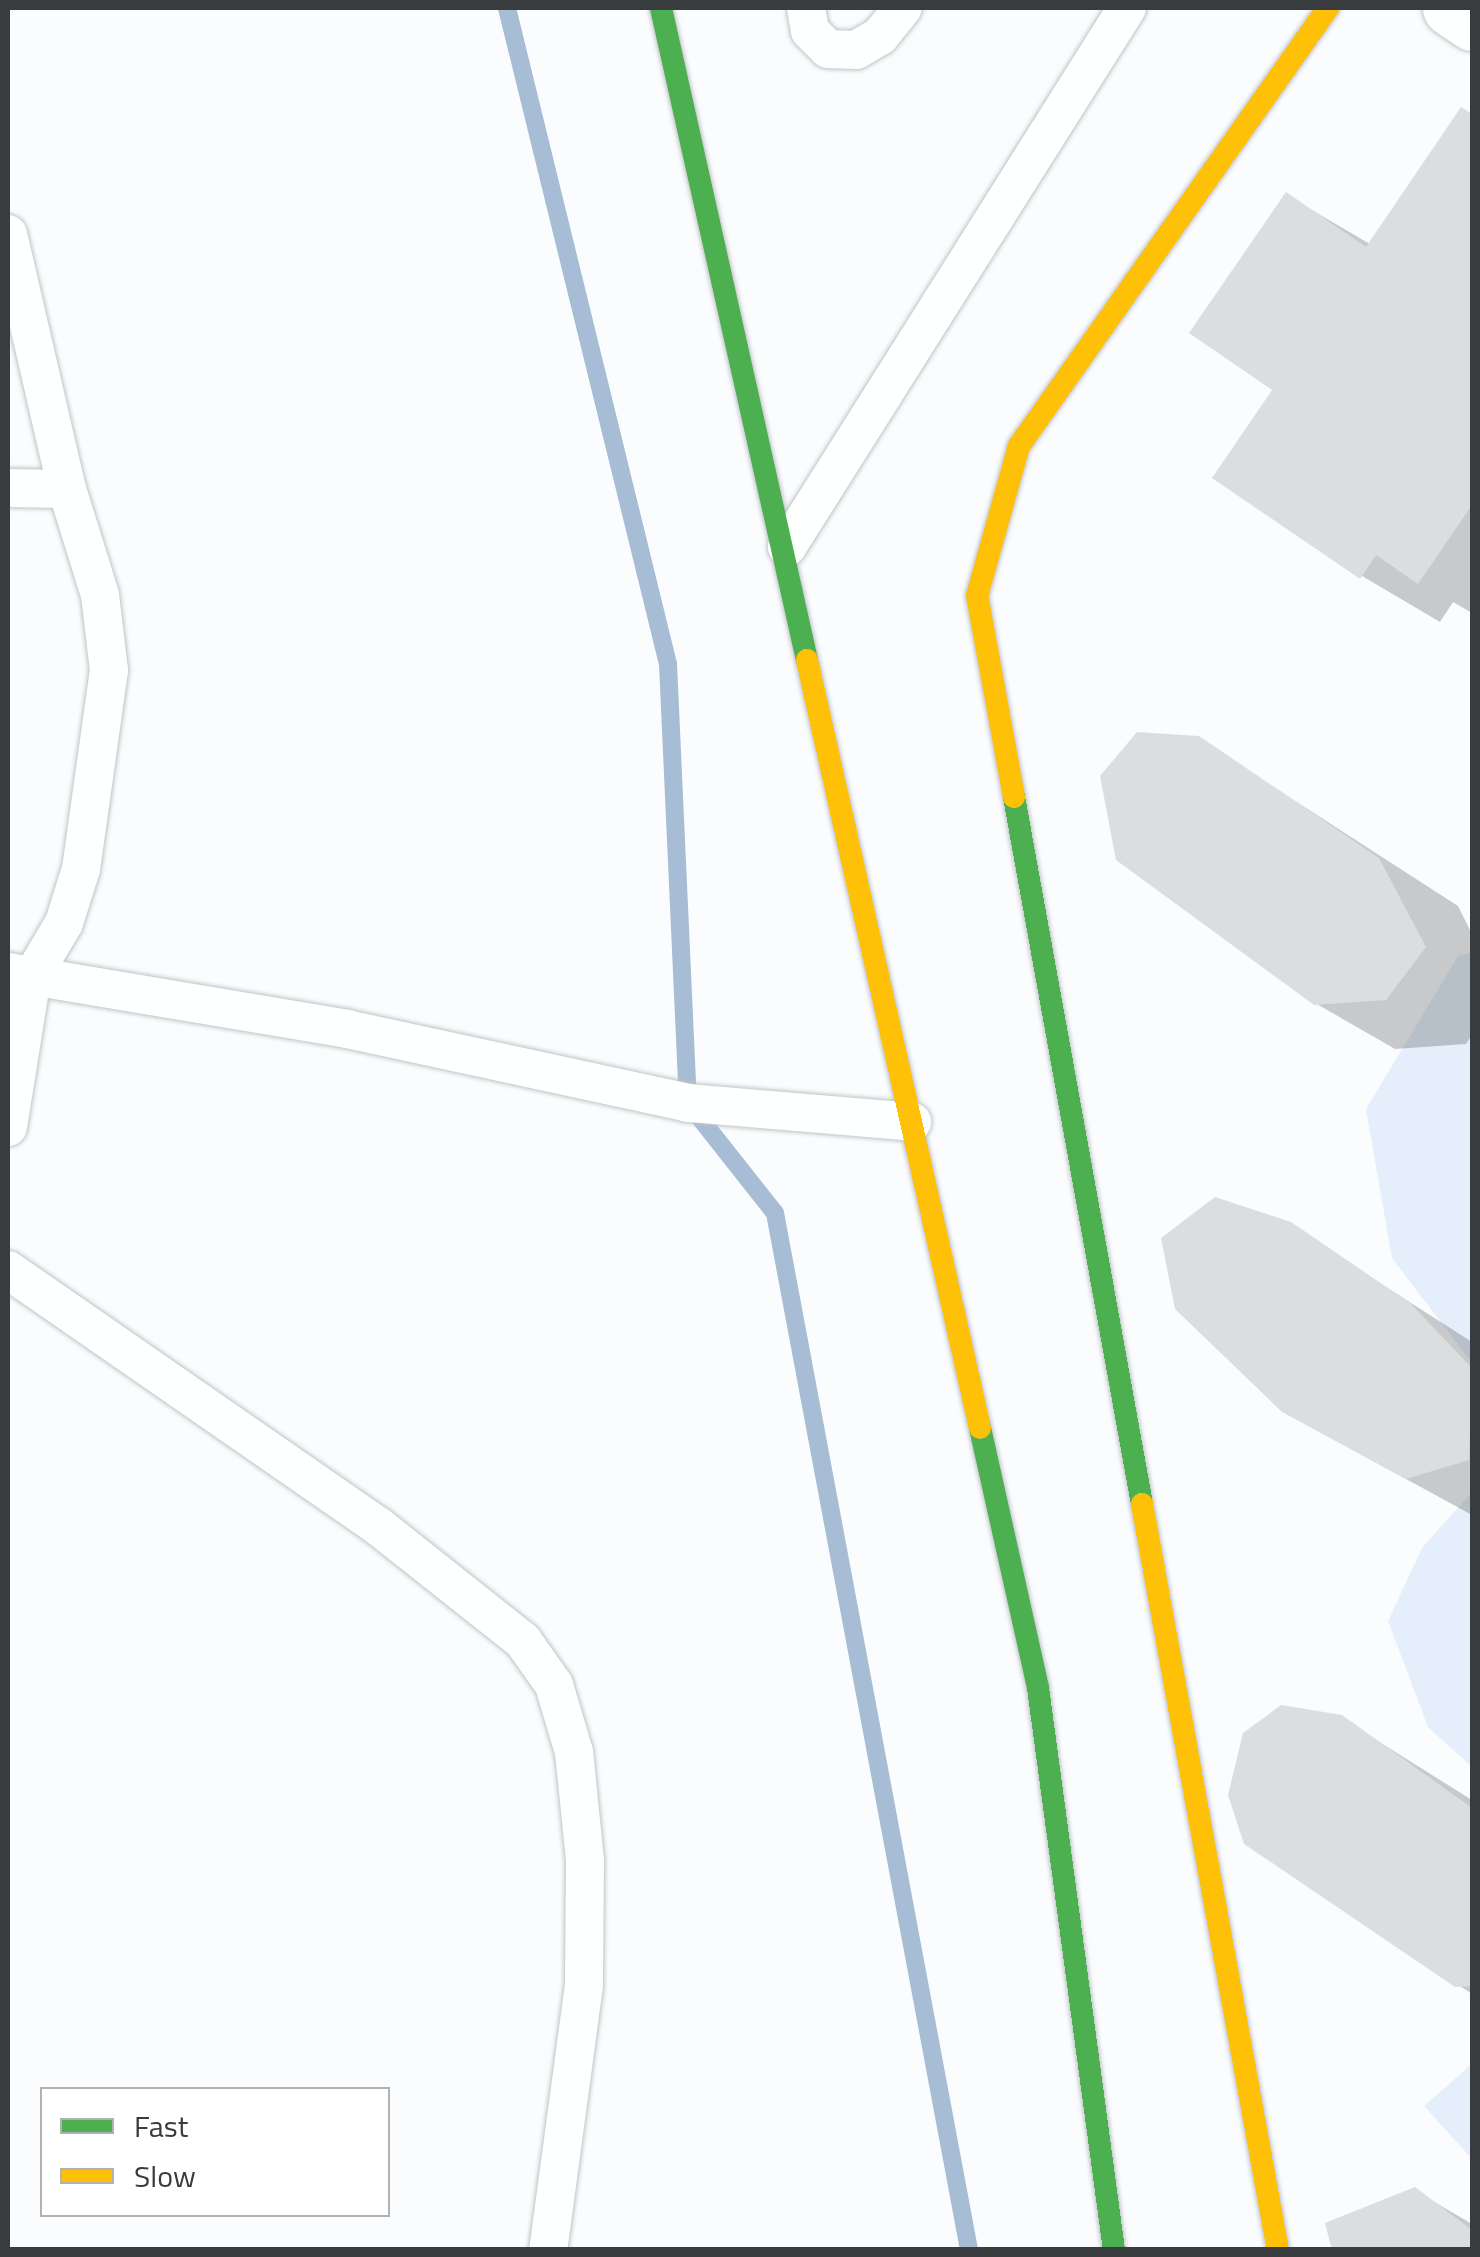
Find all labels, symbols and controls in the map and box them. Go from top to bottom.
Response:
legend [40,2087,390,2217]
text: Fast [134,2103,188,2149]
text: Slow [134,2153,196,2199]

